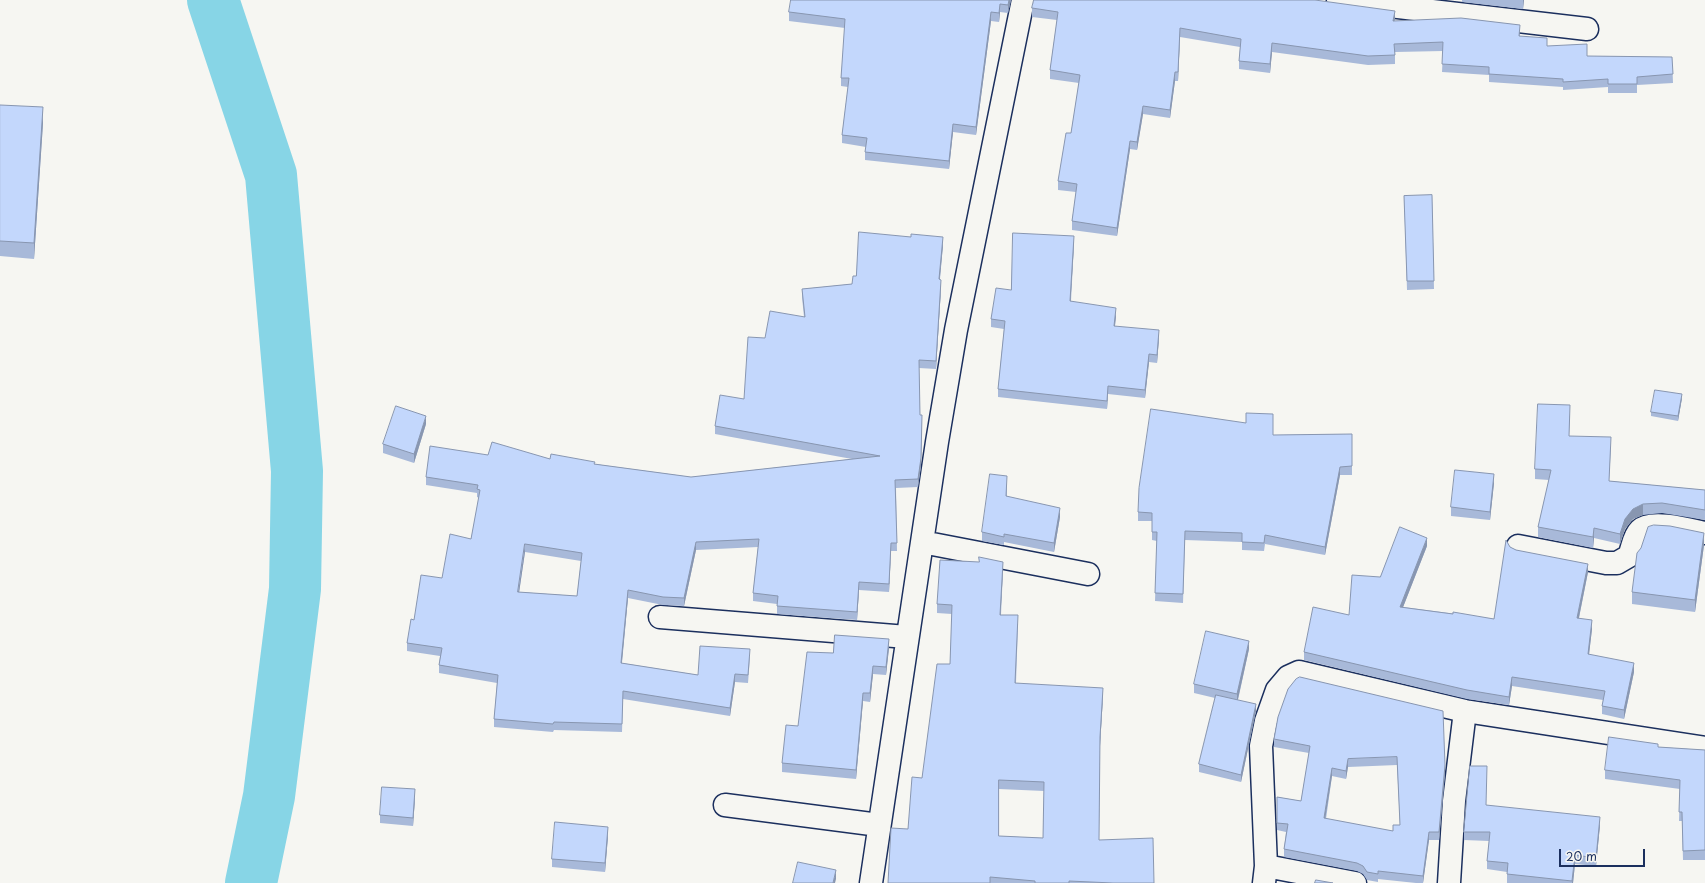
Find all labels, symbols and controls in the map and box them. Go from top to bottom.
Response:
scale bar [1561,841,1647,867]
text: 20 m [1566,847,1597,865]

